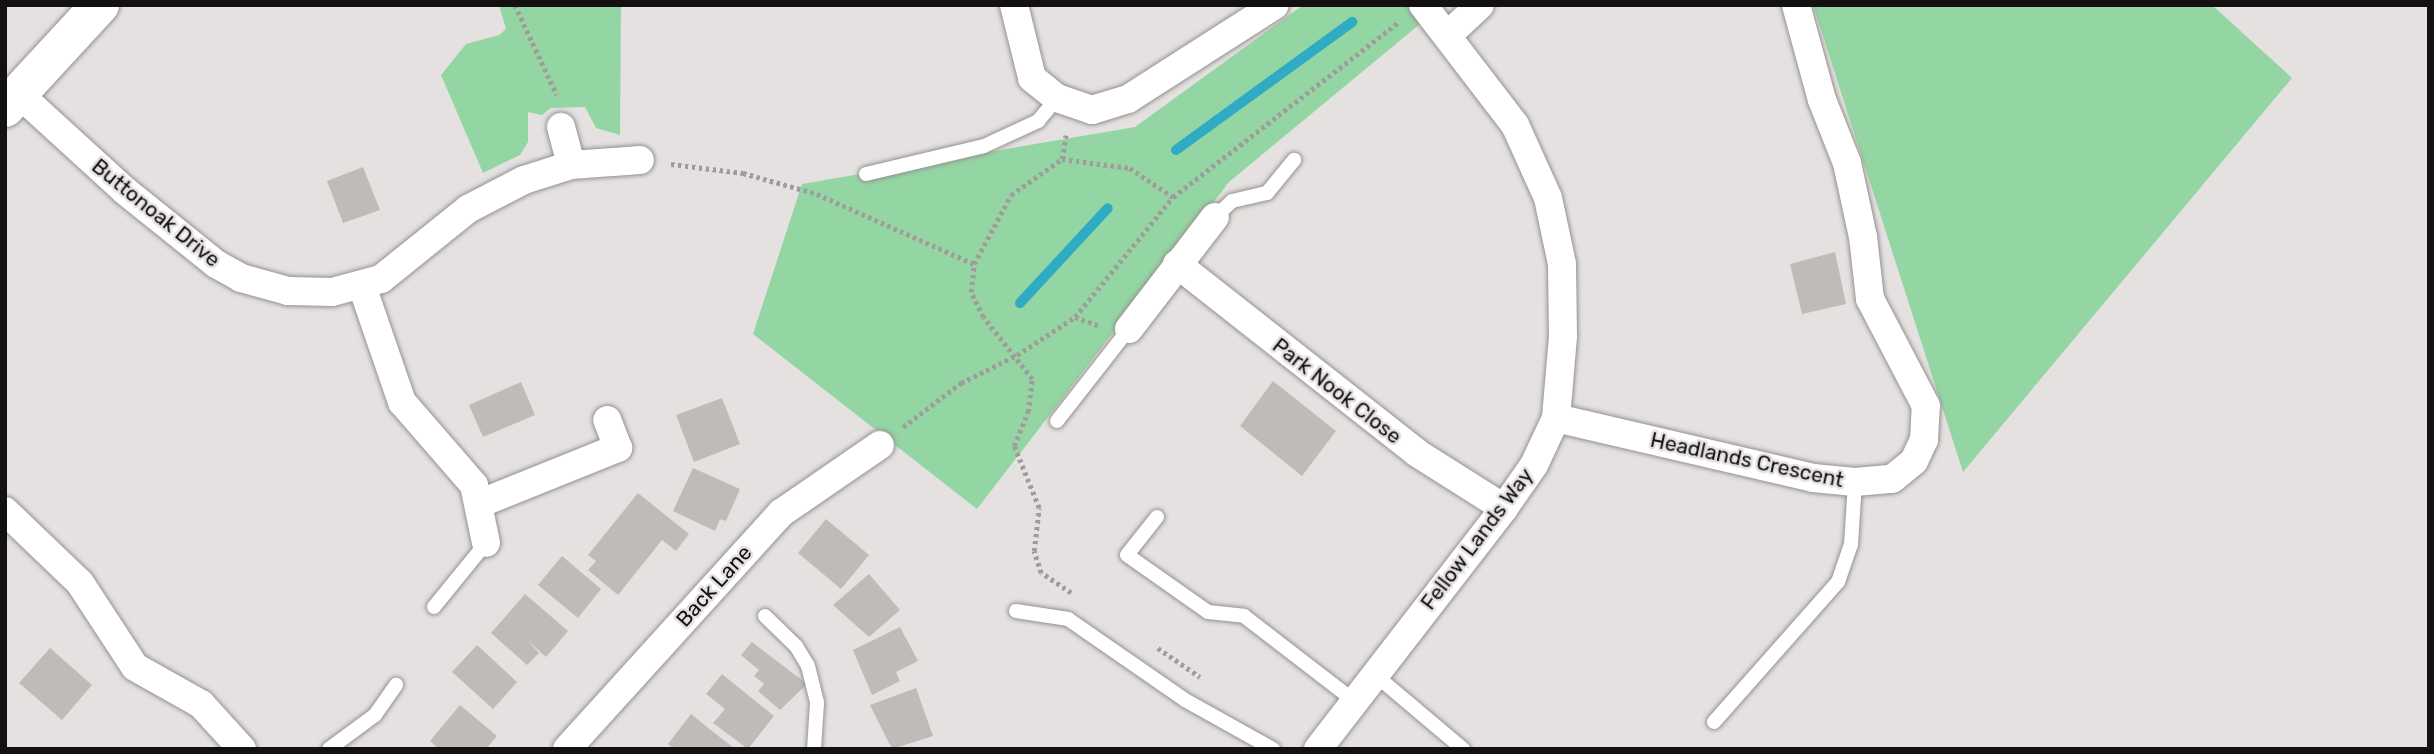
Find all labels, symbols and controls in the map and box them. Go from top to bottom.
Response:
street label: Buttonoak Drive [87,153,225,273]
street label: Park Nook Close [1267,333,1407,449]
street label: Headlands Crescent [1648,427,1846,493]
street label: Fellow Lands Way [1415,463,1539,615]
street label: Back Lane [671,540,757,632]

